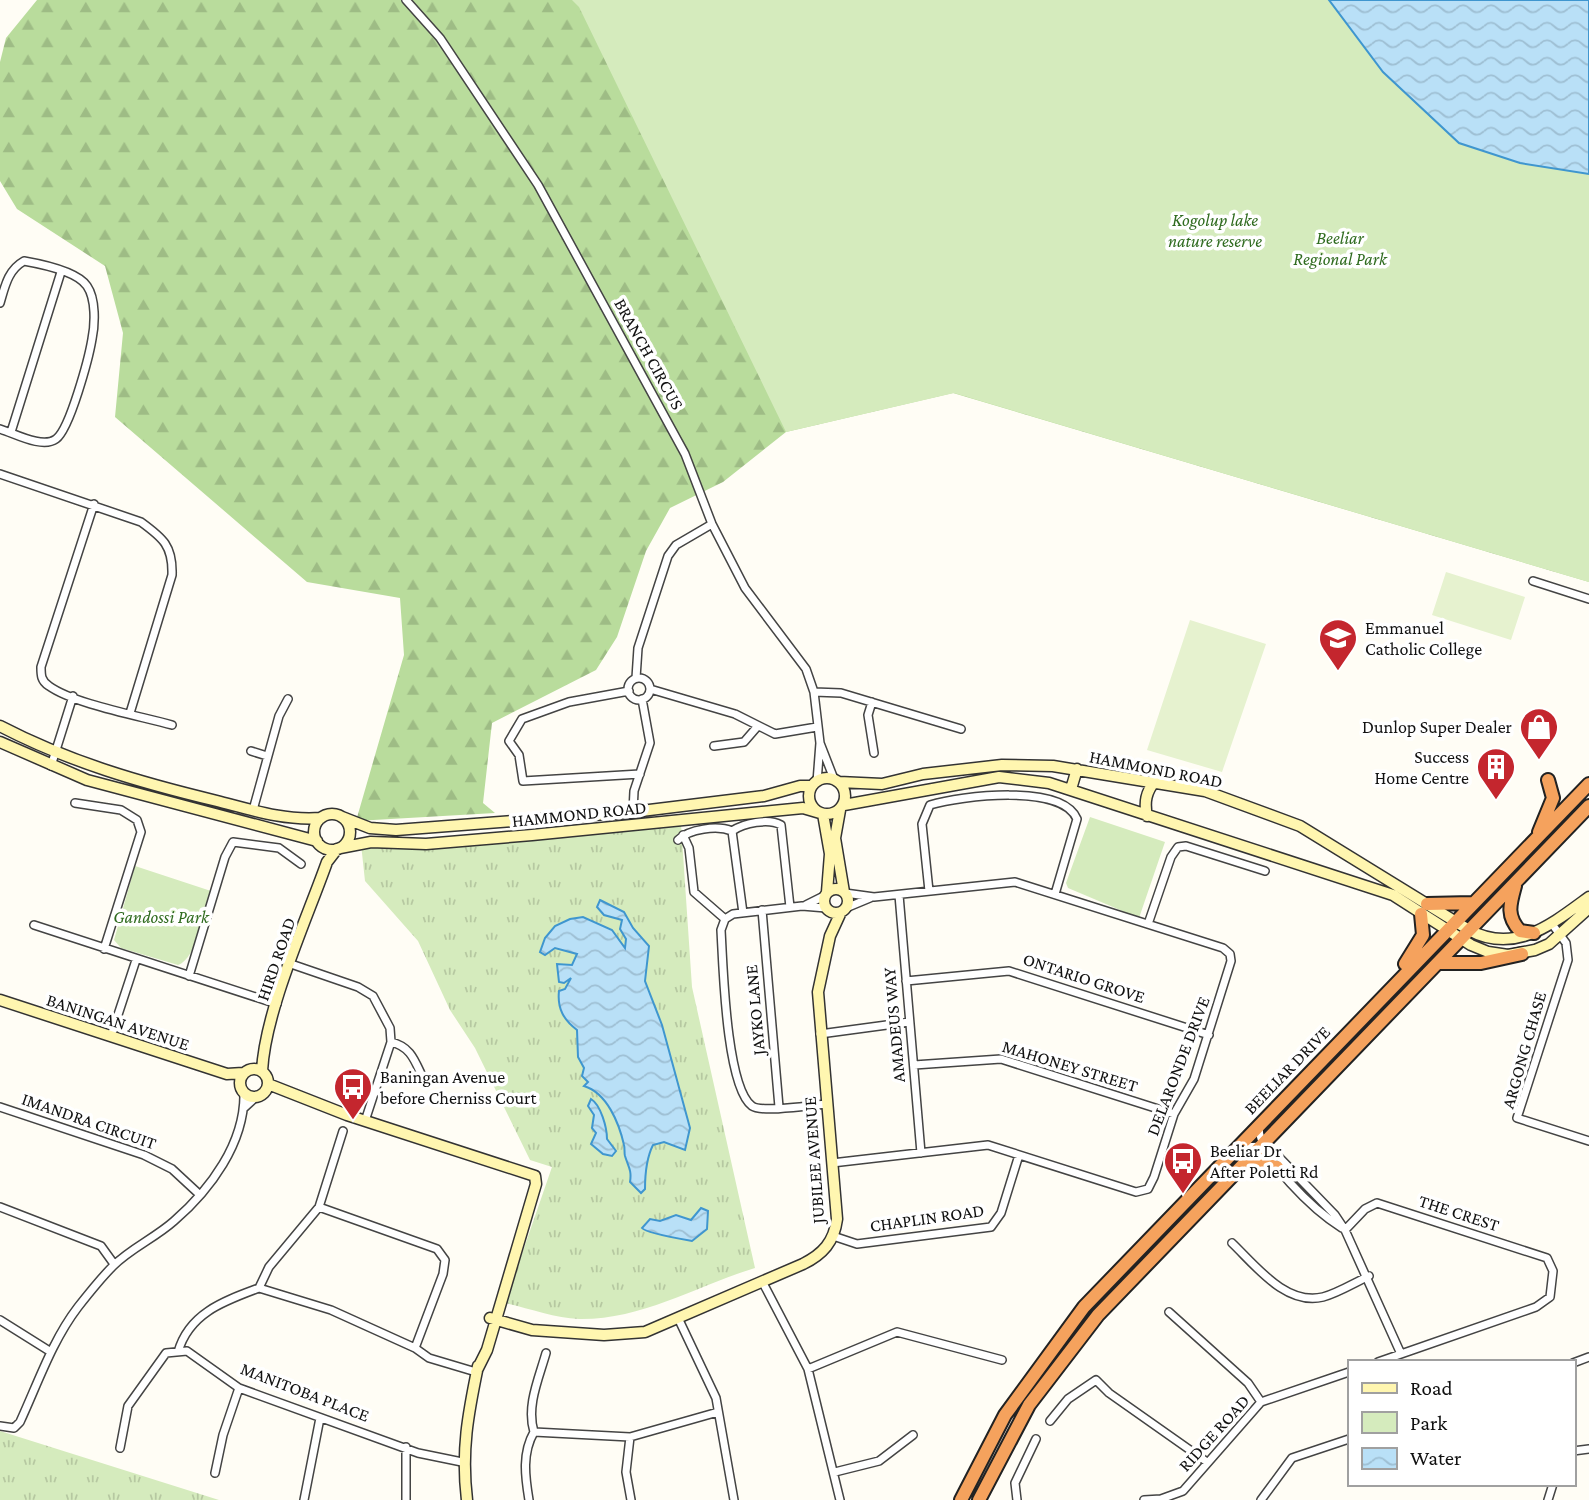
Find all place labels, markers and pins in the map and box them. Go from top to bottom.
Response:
school or university icon: Emmanuel Catholic College [1317,617,1359,672]
place label: Emmanuel Catholic College [1365,618,1482,659]
shop icon: Dunlop Super Dealer [1518,706,1560,761]
place label: Dunlop Super Dealer [1362,717,1513,737]
building icon: Success Home Centre [1475,746,1517,801]
place label: Success Home Centre [1375,747,1469,788]
bus stop icon: Baningan Avenue before Cherniss Court [332,1066,374,1121]
place label: Baningan Avenue before Cherniss Court [380,1067,538,1108]
bus stop icon: Beeliar Dr After Poletti Rd [1162,1140,1204,1195]
place label: Beeliar Dr After Poletti Rd [1210,1141,1319,1182]

